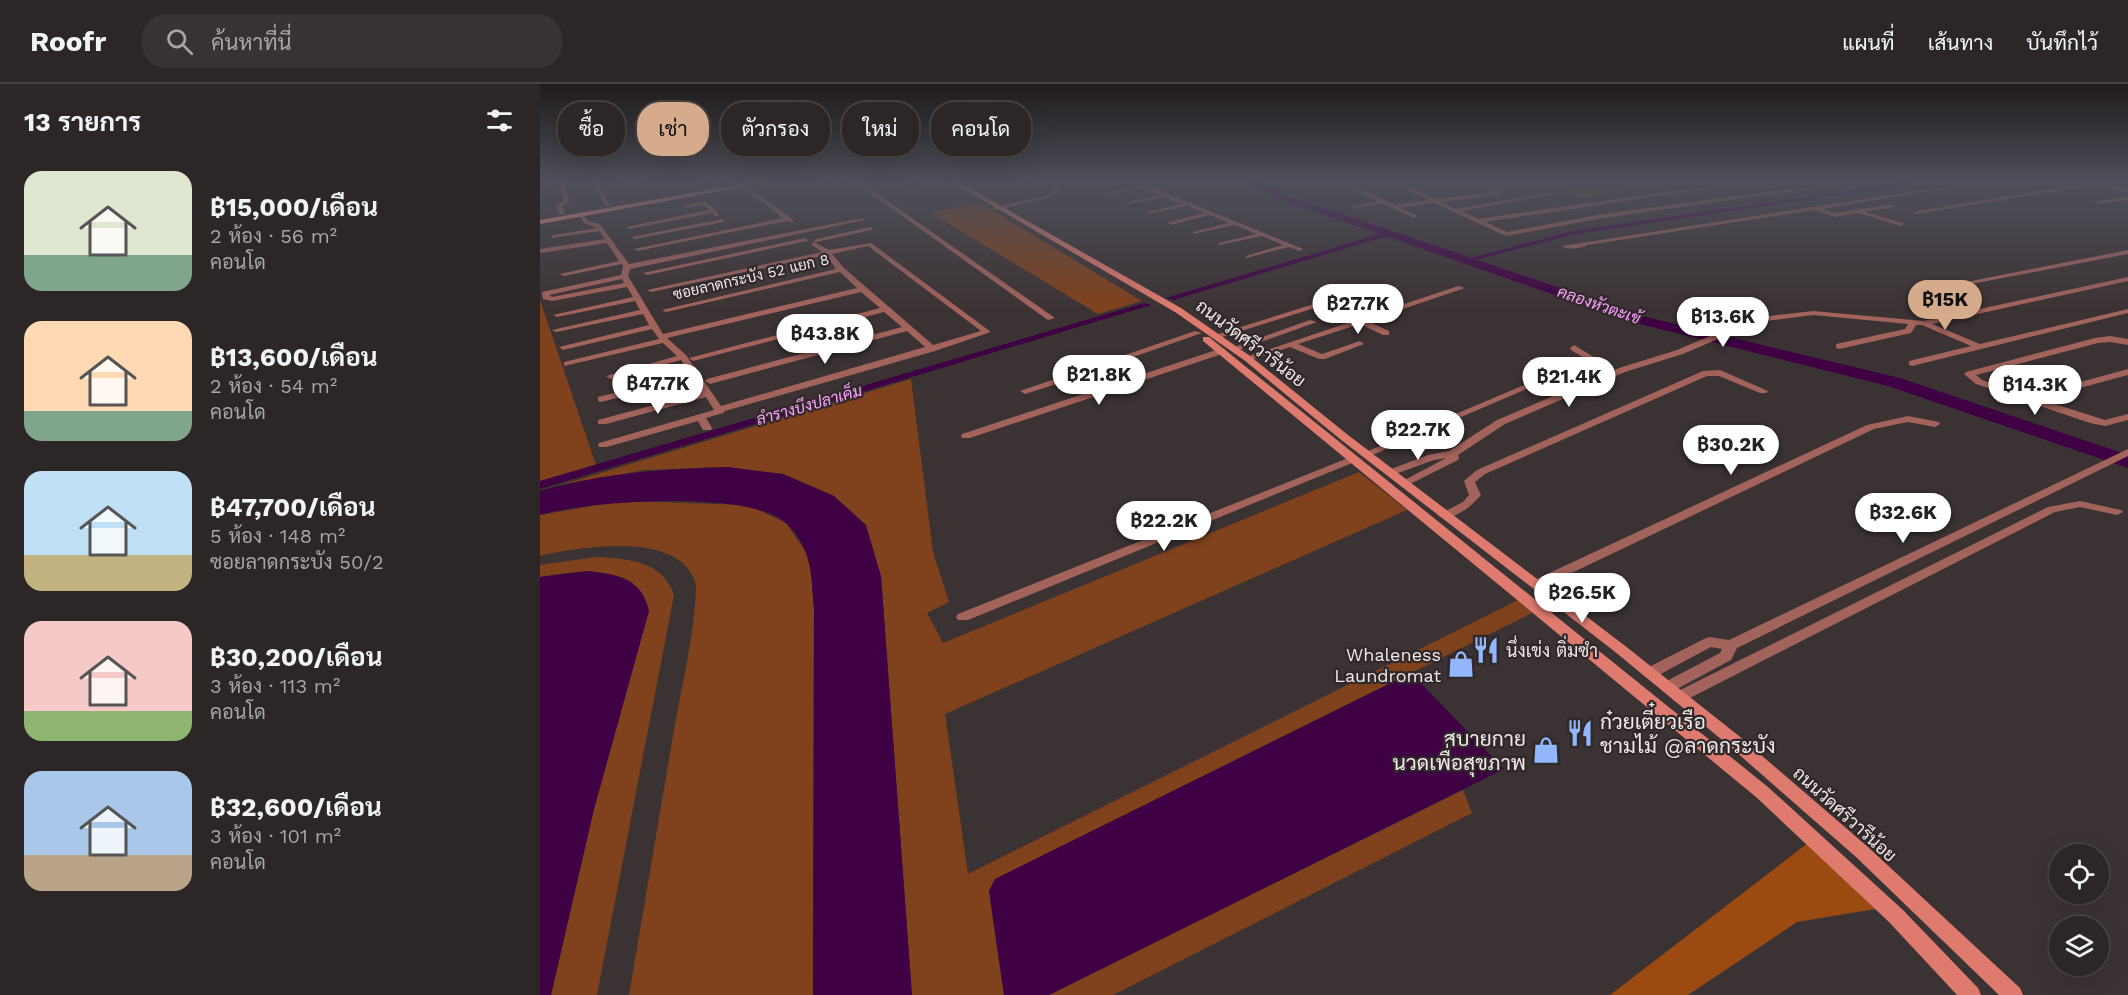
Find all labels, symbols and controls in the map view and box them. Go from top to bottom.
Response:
search box [142,14,562,68]
text: Roofr [30,25,106,58]
icon: search [163,25,196,58]
text: ค้นหาที่นี่ [211,30,292,55]
text: แผนที่ [1842,30,1895,55]
text: เส้นทาง [1928,30,1993,55]
text: บันทึกไว้ [2026,30,2098,55]
chip: ซื้อ [558,102,625,156]
chip: เช่า [637,102,709,156]
chip: ตัวกรอง [721,102,830,156]
chip: ใหม่ [842,102,919,156]
chip: คอนโด [931,102,1031,156]
icon: filters [483,104,516,137]
text: 13 รายการ [24,107,141,137]
text: ฿15,000/เดือน [210,192,378,222]
icon: home [72,195,144,267]
text: 2 ห้อง · 56 m² [210,224,337,248]
text: คอนโด [210,250,266,274]
street label: ซอยลาดกระบัง 52 แยก 8 [671,250,831,304]
water label: คลองหัวตะเข้ [1555,280,1647,329]
pin: ฿15K [1909,280,1981,331]
pin: ฿27.7K [1309,284,1407,335]
text: ฿15K [1922,287,1968,311]
text: ฿27.7K [1327,291,1389,315]
street label: ถนนวัดศรีวารีน้อย [1192,293,1311,391]
pin: ฿13.6K [1674,297,1772,348]
text: ฿13.6K [1691,304,1755,328]
pin: ฿43.8K [776,314,874,365]
text: ฿43.8K [790,321,860,345]
text: ฿13,600/เดือน [210,342,378,372]
icon: home [72,345,144,417]
pin: ฿21.8K [1050,355,1148,406]
pin: ฿21.4K [1520,357,1618,408]
text: ฿21.8K [1067,362,1131,386]
pin: ฿47.7K [609,364,707,415]
text: ฿21.4K [1536,364,1602,388]
pin: ฿14.3K [1986,365,2084,416]
text: ฿47.7K [626,371,690,395]
text: ฿14.3K [2002,372,2068,396]
text: 2 ห้อง · 54 m² [210,374,337,398]
water label: ลำรางบึงปลาเค็ม [753,377,864,429]
text: คอนโด [210,400,266,424]
pin: ฿22.7K [1369,410,1467,461]
text: ฿22.7K [1385,417,1451,441]
pin: ฿30.2K [1682,425,1780,476]
text: ฿30.2K [1697,432,1765,456]
text: ฿47,700/เดือน [210,492,376,522]
pin: ฿32.6K [1854,493,1952,544]
icon: home [72,495,144,567]
text: ฿32.6K [1869,500,1937,524]
pin: ฿22.2K [1115,501,1213,552]
text: ฿22.2K [1130,508,1198,532]
text: 5 ห้อง · 148 m² [210,524,345,548]
text: ซอยลาดกระบัง 50/2 [210,550,384,574]
pin: ฿26.5K [1533,573,1631,624]
text: ฿26.5K [1548,580,1616,604]
restaurant icon: นึ่งเข่ง ติ่มซำ [1471,635,1501,665]
place label: นึ่งเข่ง ติ่มซำ [1506,635,1598,661]
text: ฿30,200/เดือน [210,642,383,672]
place label: Whaleness Laundromat [1334,644,1441,686]
icon: home [72,645,144,717]
shop icon: Whaleness Laundromat [1446,649,1476,679]
text: 3 ห้อง · 113 m² [210,674,340,698]
text: คอนโด [210,700,266,724]
place label: ก๋วยเตี๋ยวเรือ ชามไม้ @ลาดกระบัง [1600,702,1776,758]
restaurant icon: ก๋วยเตี๋ยวเรือ ชามไม้ @ลาดกระบัง [1565,718,1595,748]
place label: สบายกาย นวดเพื่อสุขภาพ [1393,726,1526,777]
shop icon: สบายกาย นวดเพื่อสุขภาพ [1531,735,1561,765]
street label: ถนนวัดศรีวารีน้อย [1789,761,1902,866]
text: ฿32,600/เดือน [210,792,382,822]
icon: home [72,795,144,867]
text: 3 ห้อง · 101 m² [210,824,341,848]
map controls [2049,844,2109,976]
button: locate [2049,844,2109,904]
text: คอนโด [210,850,266,874]
button: layers [2049,916,2109,976]

